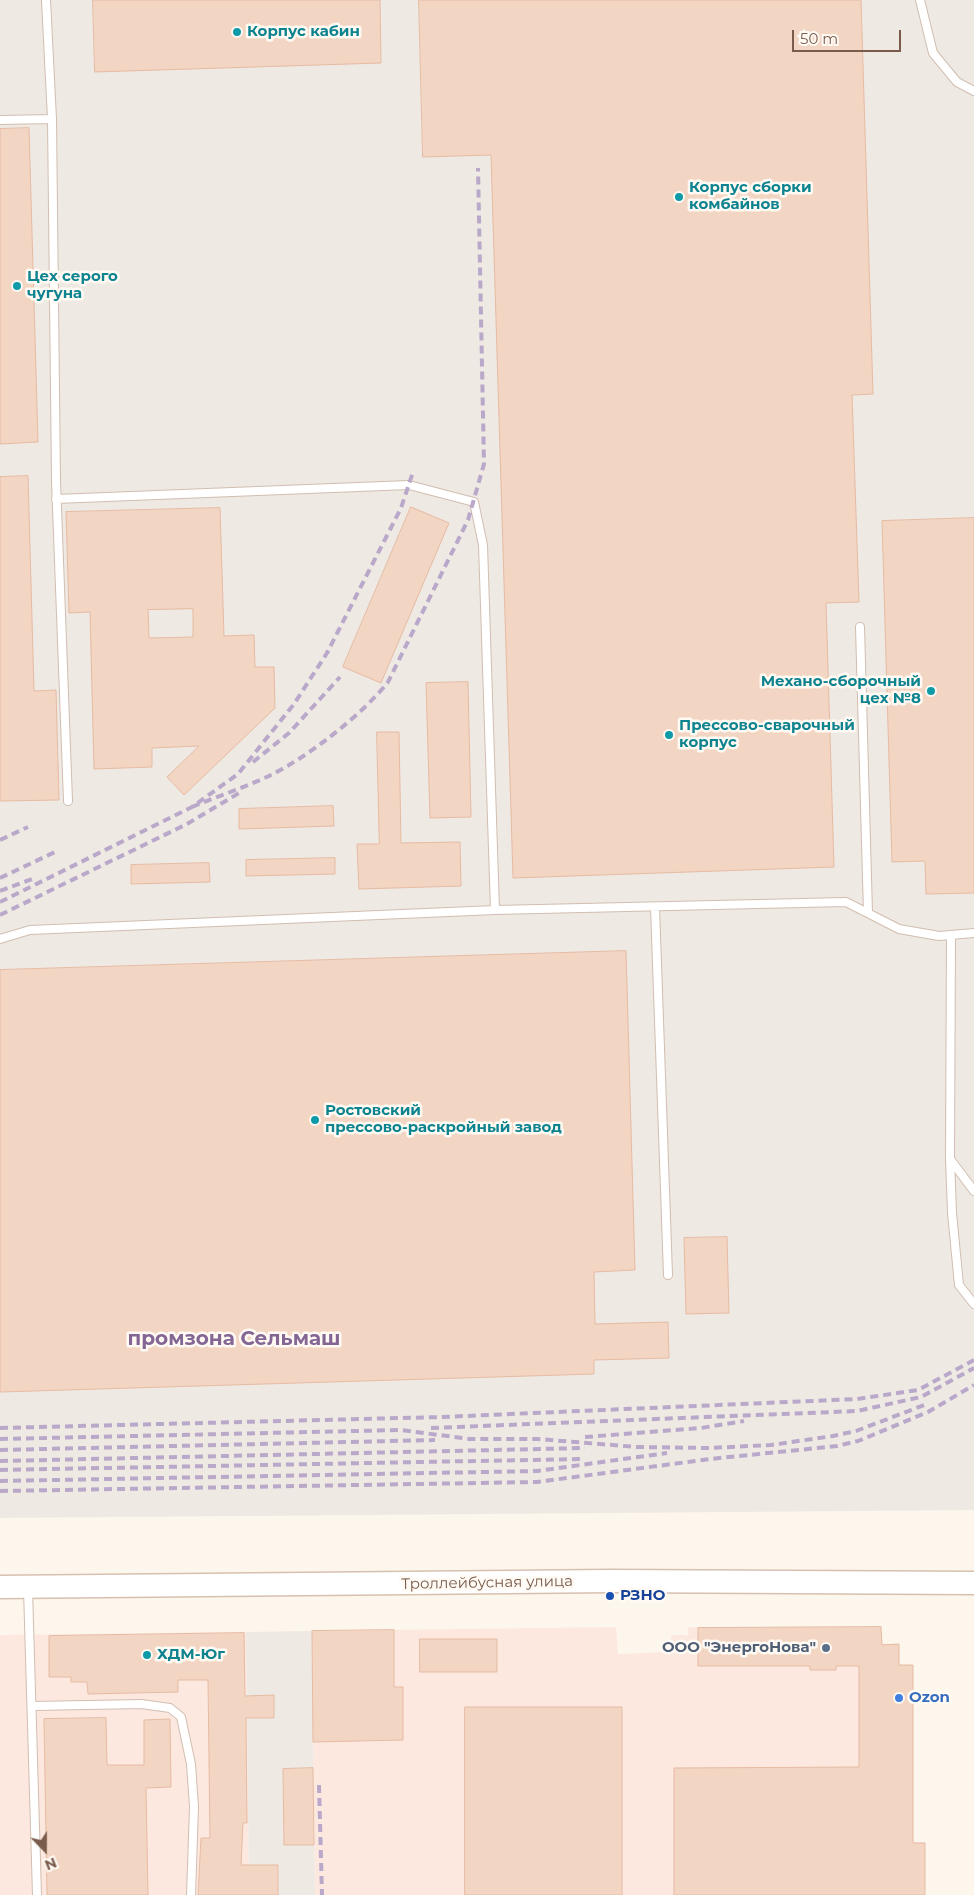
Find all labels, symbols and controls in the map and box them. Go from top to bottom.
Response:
scale bar [794,20,903,52]
place label: Корпус кабин [247,23,360,41]
marker: Корпус кабин [231,26,243,38]
text: 50 m [800,29,838,48]
place label: Корпус сборки комбайнов [689,179,812,214]
marker: Корпус сборки комбайнов [673,191,685,203]
place label: Цех серого чугуна [27,268,118,303]
marker: Цех серого чугуна [11,280,23,292]
place label: Механо-сборочный цех №8 [761,673,921,708]
marker: Механо-сборочный цех №8 [925,685,937,697]
place label: Прессово-сварочный корпус [679,717,855,752]
marker: Прессово-сварочный корпус [663,729,675,741]
place label: Ростовский прессово-раскройный завод [325,1102,562,1137]
marker: Ростовский прессово-раскройный завод [309,1114,321,1126]
district label: промзона Сельмаш [127,1327,341,1351]
street label: Троллейбусная улица [401,1573,573,1593]
place label: РЗНО [620,1587,665,1605]
marker: РЗНО [604,1590,616,1602]
place label: ООО "ЭнергоНова" [662,1639,816,1657]
marker: ООО "ЭнергоНова" [820,1642,832,1654]
place label: ХДМ-Юг [157,1646,225,1664]
marker: ХДМ-Юг [141,1649,153,1661]
place label: Ozon [909,1689,950,1707]
marker: Ozon [893,1692,905,1704]
north arrow [20,1825,70,1875]
text: N [42,1853,59,1874]

